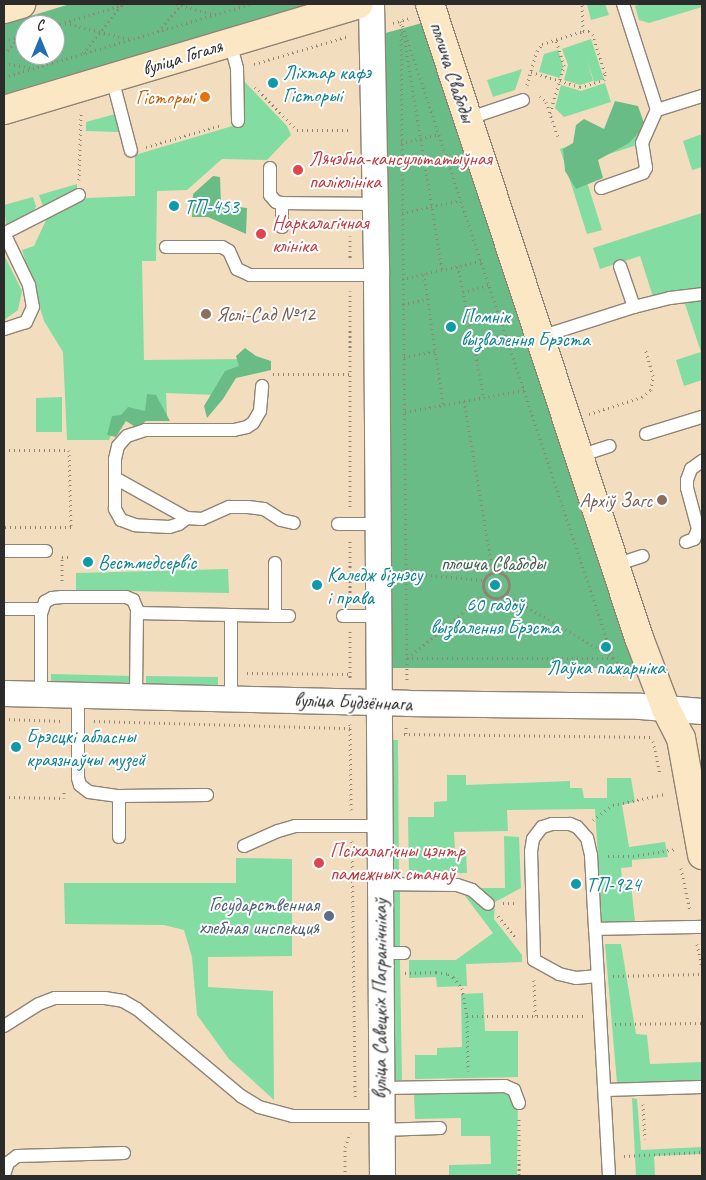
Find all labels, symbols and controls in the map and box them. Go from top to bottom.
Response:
north arrow [15,15,65,65]
text: С [37,17,43,34]
street label: плошча Свабоды [424,19,480,125]
street label: вуліца Гогаля [140,34,224,80]
place label: Ліхтар кафэ Гісторыі [283,60,372,107]
marker: Ліхтар кафэ Гісторыі [267,77,279,89]
place label: Гісторыі [136,85,195,109]
marker: Гісторыі [199,91,211,103]
place label: Лячэбна-кансультатыўная паліклініка [309,146,492,193]
marker: Лячэбна-кансультатыўная паліклініка [291,163,305,177]
place label: ТП-453 [184,194,239,218]
marker: ТП-453 [168,200,180,212]
place label: Наркалагічная клініка [272,210,368,257]
marker: Наркалагічная клініка [254,227,268,241]
place label: Яслі-Сад №12 [216,302,315,326]
place label: Помнік вызвалення Брэста [461,304,590,351]
marker: Яслі-Сад №12 [200,308,212,320]
marker: Помнік вызвалення Брэста [445,321,457,333]
place label: Архіў Загс [580,488,652,512]
marker: Архіў Загс [656,494,668,506]
place label: Вестмедсервіс [98,550,196,574]
park label: плошча Свабоды [441,551,545,575]
marker: Вестмедсервіс [82,556,94,568]
place label: Каледж бізнэсу і права [327,562,422,609]
marker: Каледж бізнэсу і права [311,579,323,591]
marker: 60 гадоў вызвалення Брэста [489,579,501,591]
place label: 60 гадоў вызвалення Брэста [431,593,559,640]
marker: Лаўка пажарніка [600,641,612,653]
place label: Лаўка пажарніка [546,655,666,679]
street label: вуліца Будзённага [293,688,413,716]
place label: Брэсцкі абласны краязнаўчы музей [26,724,145,771]
marker: Брэсцкі абласны краязнаўчы музей [10,741,22,753]
place label: Псіхалагічны цэнтр памежных станаў [330,839,465,886]
marker: Псіхалагічны цэнтр памежных станаў [312,856,326,870]
place label: ТП-924 [586,872,641,896]
marker: ТП-924 [570,878,582,890]
place label: Государственная хлебная инспекция [200,892,319,939]
street label: вуліца Савецкіх Пагранічнікаў [368,898,392,1100]
marker: Государственная хлебная инспекция [323,910,335,922]

